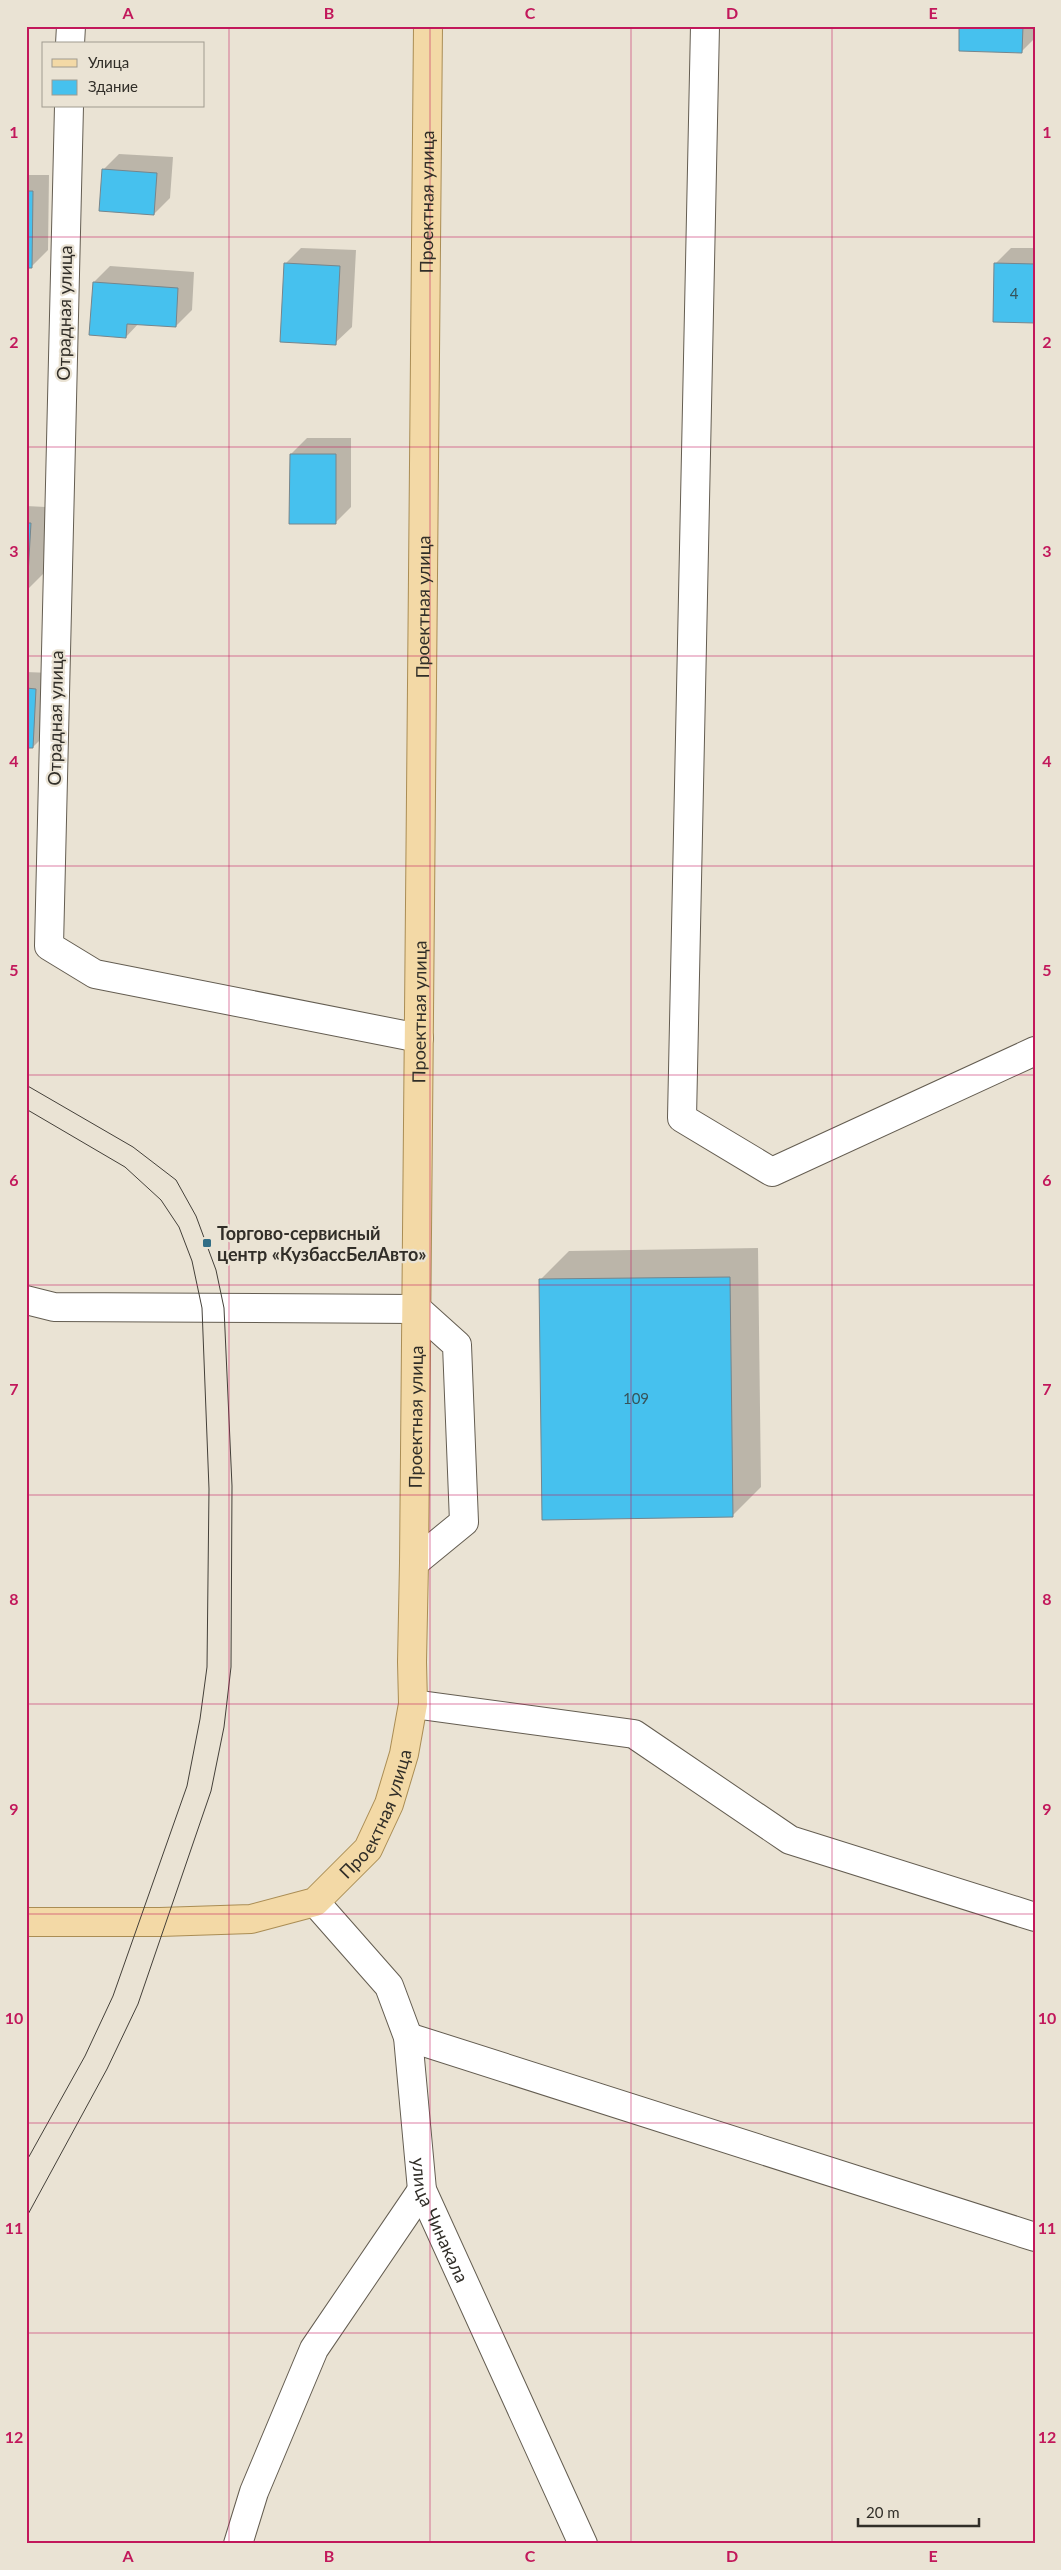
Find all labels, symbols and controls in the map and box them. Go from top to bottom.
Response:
text: A [121,3,134,22]
text: B [324,3,334,22]
text: C [525,3,536,22]
text: D [726,3,738,22]
text: E [928,3,938,22]
legend [42,42,205,108]
text: Улица [88,53,129,71]
text: Здание [88,77,138,95]
text: 1 [9,122,19,141]
text: 1 [1042,122,1052,141]
street label: Проектная улица [415,130,438,274]
street label: Отрадная улица [52,245,76,381]
house number: 4 [1010,284,1019,302]
text: 2 [9,332,19,351]
text: 2 [1042,332,1052,351]
street label: Проектная улица [411,535,434,679]
text: 3 [9,541,19,560]
text: 3 [1042,541,1052,560]
street label: Отрадная улица [43,650,67,786]
text: 4 [9,751,19,770]
text: 4 [1042,751,1052,770]
street label: Проектная улица [407,940,431,1084]
text: 5 [9,960,19,979]
text: 5 [1042,960,1052,979]
text: 6 [9,1170,19,1189]
text: 6 [1042,1170,1052,1189]
place label: Торгово-сервисный центр «КузбассБелАвто» [217,1222,427,1265]
marker: Торгово-сервисный центр «КузбассБелАвто» [201,1237,213,1249]
street label: Проектная улица [404,1345,427,1489]
text: 7 [9,1379,19,1398]
text: 7 [1042,1379,1052,1398]
house number: 109 [623,1389,649,1407]
text: 8 [9,1589,19,1608]
text: 8 [1042,1589,1052,1608]
street label: Проектная улица [334,1748,416,1883]
text: 9 [9,1799,19,1818]
text: 9 [1042,1799,1052,1818]
text: 10 [5,2008,23,2027]
text: 10 [1038,2008,1056,2027]
street label: улица Чинакала [408,2157,474,2286]
text: 11 [5,2218,23,2237]
text: 11 [1038,2218,1056,2237]
text: 12 [5,2427,23,2446]
text: 12 [1038,2427,1056,2446]
scale bar [858,2495,980,2527]
text: 20 m [866,2503,900,2521]
text: A [121,2546,134,2565]
text: B [324,2546,334,2565]
text: C [525,2546,536,2565]
text: D [726,2546,738,2565]
text: E [928,2546,938,2565]

